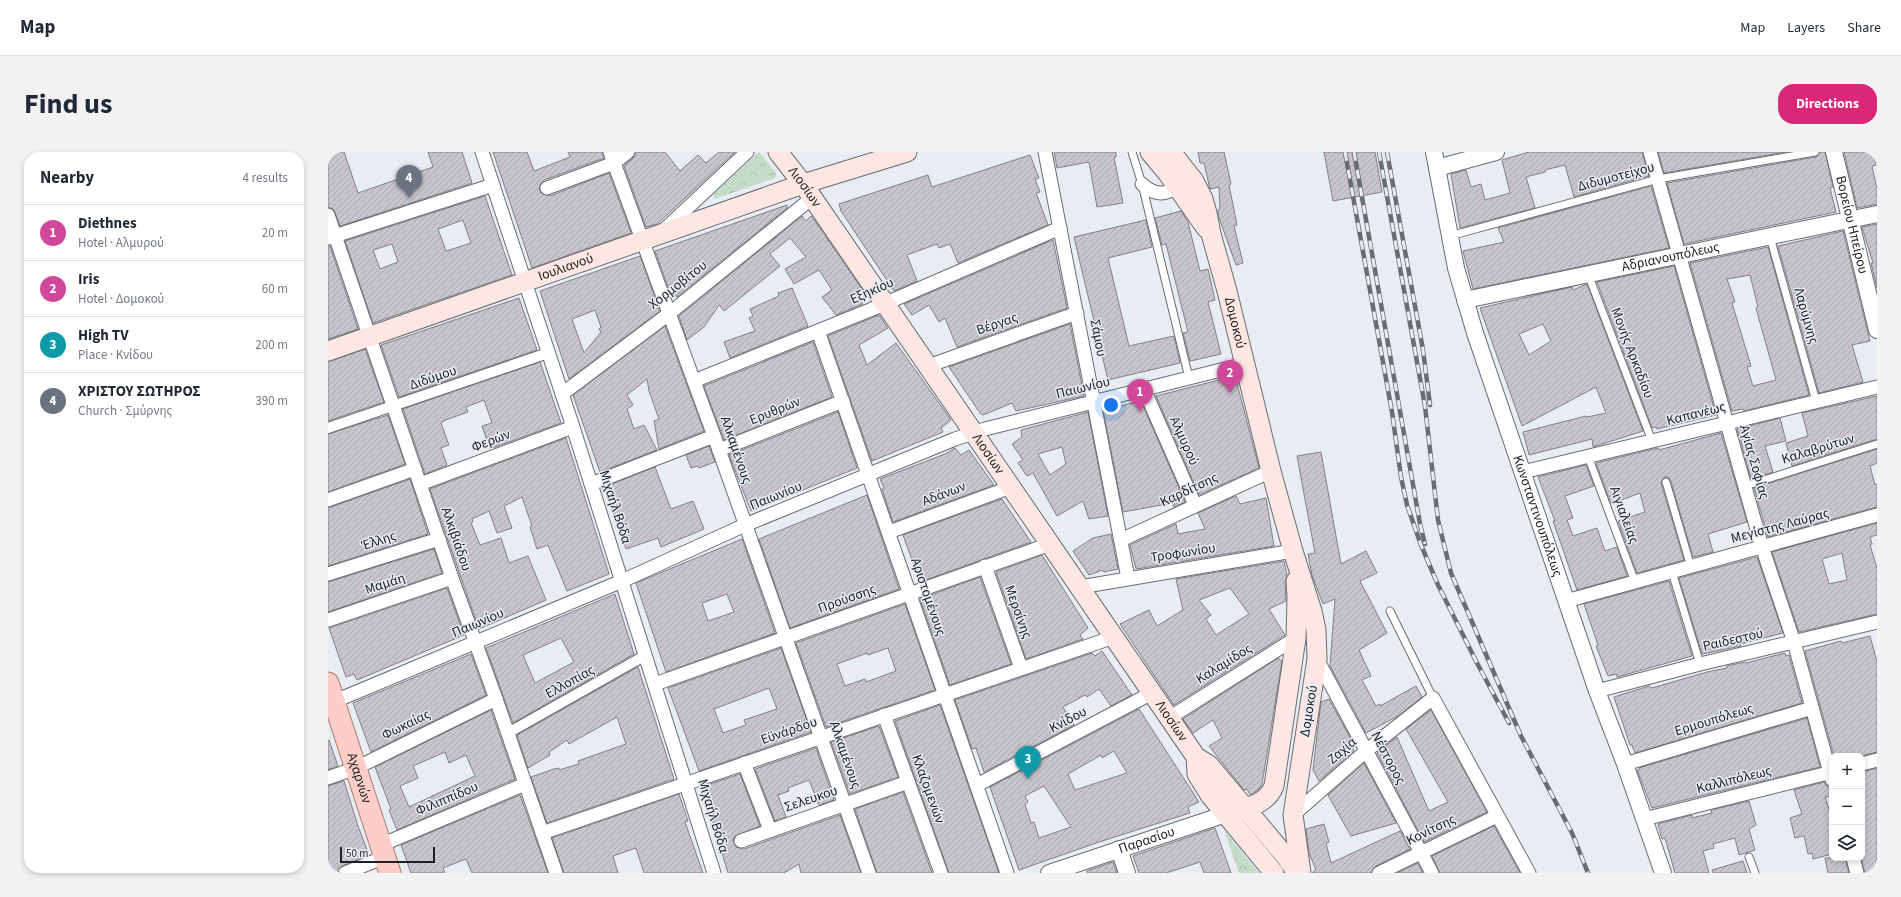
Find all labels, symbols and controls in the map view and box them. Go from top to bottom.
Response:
text: Map [20,14,55,41]
text: Map [1740,18,1765,38]
text: Layers [1787,18,1825,38]
text: Share [1847,18,1881,38]
text: Find us [24,84,112,124]
button: Directions [1778,84,1877,124]
street label: Διδυμοτείχου [1575,157,1657,197]
street label: Λιοσίων [783,163,826,212]
pin: 4 [396,165,422,198]
text: Nearby [40,166,94,190]
text: 4 results [243,169,288,187]
street label: Βορείου Ηπείρου [1830,174,1873,276]
text: Diethnes [78,213,137,234]
text: 1 [50,224,56,242]
text: 20 m [262,224,288,242]
text: Hotel · Αλμυρού [78,234,164,252]
street label: Αδριανουπόλεως [1620,237,1721,277]
street label: Ιουλιανού [535,248,596,286]
street label: Χορμοβίτου [644,256,712,314]
text: Iris [78,269,99,290]
street label: Εξηκίου [847,273,897,309]
text: 2 [50,280,56,298]
text: 60 m [262,280,288,298]
street label: Λαρύμνης [1788,285,1824,347]
text: Hotel · Δομοκού [78,290,164,308]
street label: Δομοκού [1219,295,1251,351]
street label: Μονής Αρκαδίου [1605,305,1659,401]
street label: Βέργας [974,308,1020,340]
street label: Σάμου [1085,318,1111,358]
text: High TV [78,325,129,346]
text: 3 [50,336,56,354]
text: 200 m [255,336,288,354]
text: Place · Κνίδου [78,346,153,364]
pin: 2 [1217,360,1243,393]
street label: Διδύμου [407,361,459,395]
street label: Παιωνίου [1054,372,1112,404]
pin: 1 [1127,379,1153,412]
text: ΧΡΙΣΤΟΥ ΣΩΤΗΡΟΣ [78,381,201,402]
text: 4 [50,392,56,410]
text: 390 m [255,392,288,410]
street label: Ερυθρών [747,392,804,430]
your location [1101,395,1121,415]
street label: Καπανέως [1664,397,1728,431]
text: Church · Σμύρνης [78,402,172,420]
street label: Αλμυρού [1164,413,1204,469]
street label: Αλκαμένους [715,414,757,486]
street label: Αγίας Σοφίας [1734,423,1774,501]
street label: Φερών [469,424,514,458]
street label: Καλαβρύτων [1779,428,1857,470]
street label: Λιοσίων [967,429,1010,479]
street label: Κωνσταντινουπόλεως [1507,452,1567,579]
street label: Μιχαήλ Βόδα [594,468,636,547]
street label: Καρδίτσης [1157,468,1221,512]
street label: Παιωνίου [747,476,805,516]
street label: Αδάνων [919,476,969,511]
street label: Αιγιαλείας [1604,483,1644,547]
street label: Μεγίστης Λαύρας [1729,503,1831,549]
street label: Αλκιβιάδου [436,504,476,574]
street label: Έλλης [358,526,399,556]
street label: Τροφωνίου [1149,538,1217,568]
street label: Αριστομένους [905,555,951,639]
street label: Μαμάη [362,568,408,600]
street label: Προύσσης [815,579,879,619]
street label: Μερσίνης [999,582,1037,642]
street label: Παιωνίου [449,603,507,643]
street label: Ραιδεστού [1701,623,1765,657]
street label: Καλαμίδος [1192,639,1256,689]
street label: Ελλοπίας [542,660,598,704]
street label: Δομοκού [1295,684,1323,738]
street label: Λιοσίων [1150,697,1193,746]
street label: Ερμουπόλεως [1672,699,1756,741]
street label: Κνίδου [1046,702,1090,738]
street label: Φωκαίας [378,705,434,745]
street label: Εϋνάρδου [758,712,820,750]
street label: Αλκαμένους [824,719,866,791]
street label: Νέστορος [1366,728,1410,788]
street label: Ζαχία [1323,733,1361,769]
pin: 3 [1015,746,1041,779]
street label: Αχαρνών [341,750,377,806]
street label: Κλαζομενών [906,752,950,827]
map controls [1829,753,1865,861]
button: + [1829,753,1865,789]
street label: Καλλιπόλεως [1694,761,1774,799]
street label: Φιλιππίδου [413,777,481,821]
street label: Μιχαήλ Βόδα [692,777,734,856]
street label: Σελευκου [782,781,840,817]
button: − [1829,789,1865,825]
street label: Κονίτσης [1403,809,1459,851]
street label: Παρασίου [1116,822,1178,859]
button: layers [1829,825,1865,861]
scale bar [340,845,435,864]
text: 50 m [346,846,368,861]

